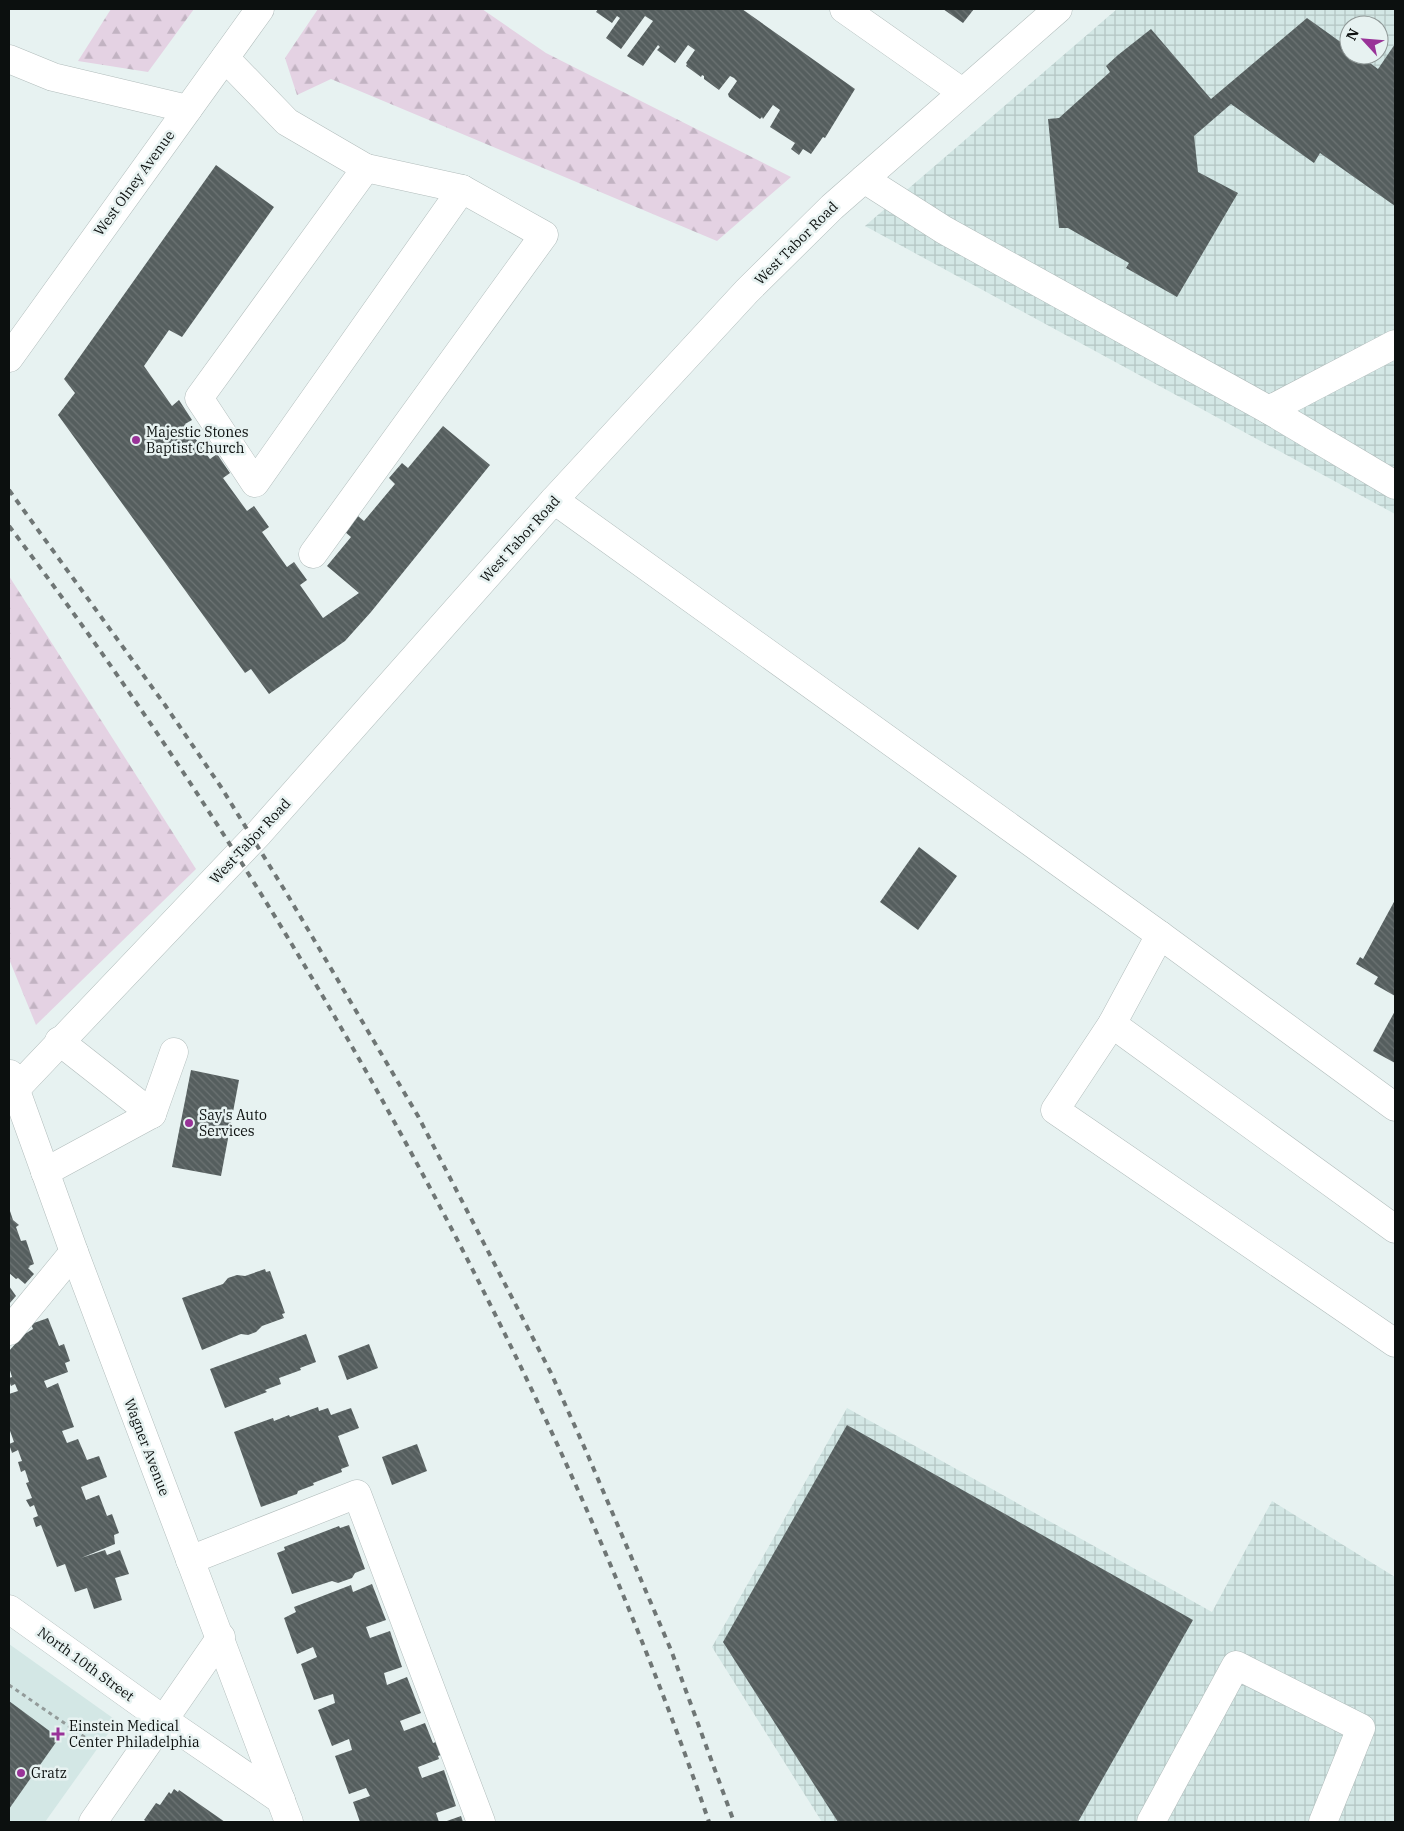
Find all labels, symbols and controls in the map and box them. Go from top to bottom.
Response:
north arrow [1339,15,1389,65]
text: N [1342,25,1363,43]
street label: West Olney Avenue [90,127,178,239]
street label: West Tabor Road [751,197,842,288]
place label: Majestic Stones Baptist Church [146,423,249,457]
marker: Majestic Stones Baptist Church [130,434,142,446]
street label: West Tabor Road [476,491,564,586]
street label: West Tabor Road [206,794,295,888]
place label: Say's Auto Services [199,1106,267,1140]
marker: Say's Auto Services [183,1117,195,1129]
street label: Wagner Avenue [120,1396,174,1498]
street label: North 10th Street [34,1623,138,1705]
place label: Einstein Medical Center Philadelphia [69,1717,200,1751]
marker: Einstein Medical Center Philadelphia [51,1727,65,1741]
place label: Gratz [31,1764,67,1782]
marker: Gratz [15,1767,27,1779]

